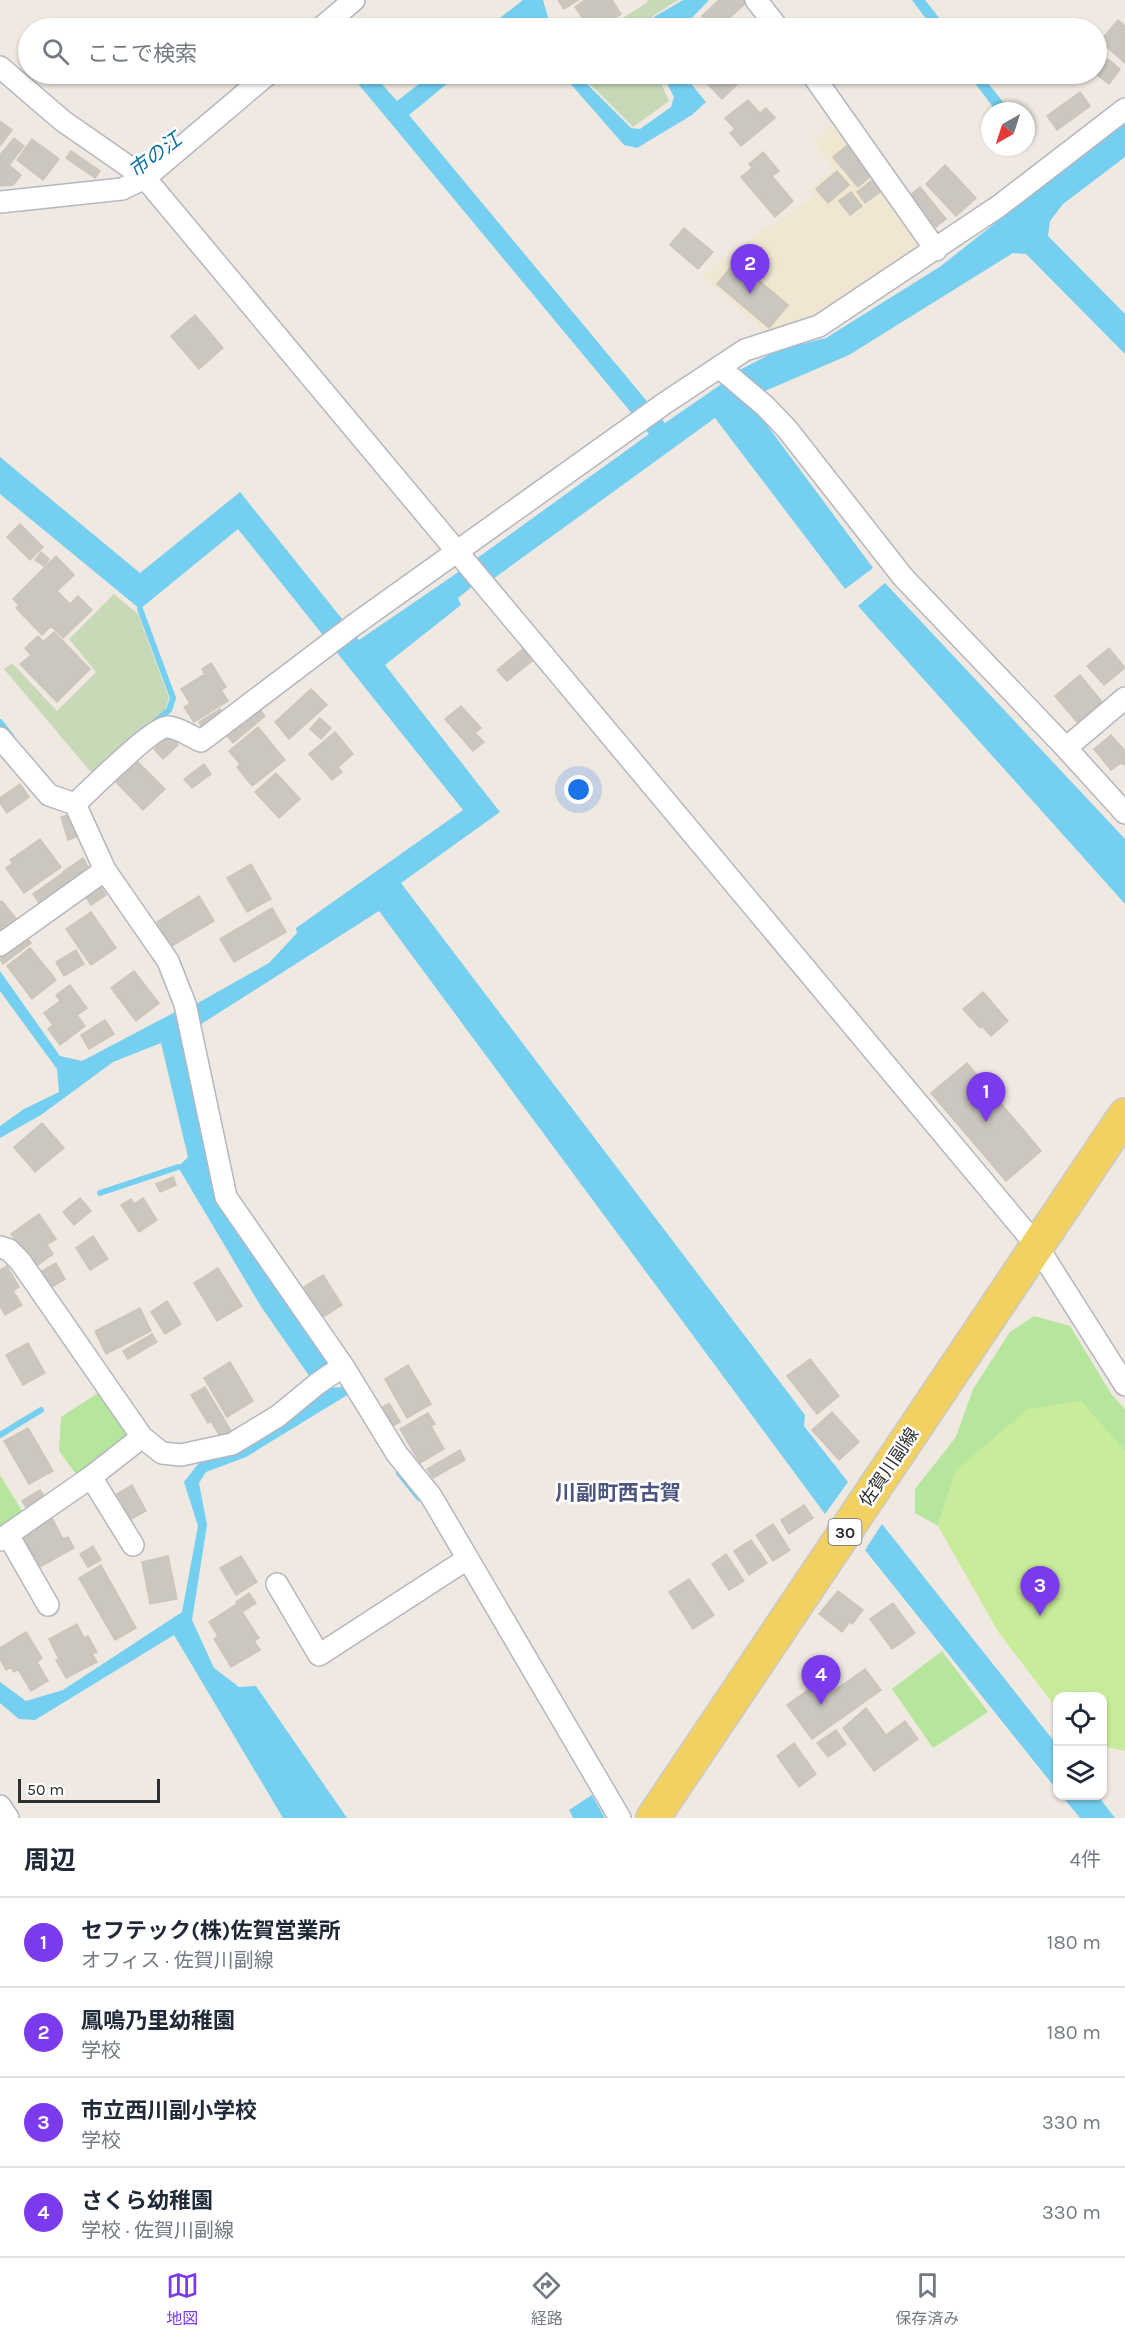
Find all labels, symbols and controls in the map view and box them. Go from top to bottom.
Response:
search box [18,18,1107,84]
icon: search [39,35,72,68]
text: ここで検索 [87,41,197,67]
north arrow [981,102,1035,156]
water label: 市の江 [124,127,187,182]
pin: 2 [730,244,770,294]
your location [564,775,593,804]
pin: 1 [966,1072,1006,1122]
street label: 佐賀川副線 [855,1424,923,1510]
district label: 川副町西古賀 [555,1481,681,1505]
road number: 30 [828,1519,862,1545]
pin: 3 [1020,1566,1060,1616]
pin: 4 [802,1656,840,1705]
map controls [1053,1692,1107,1800]
button: locate [1053,1692,1107,1746]
button: layers [1053,1746,1107,1800]
scale bar [18,1776,160,1804]
text: 50 m [27,1780,64,1799]
text: 周辺 [24,1845,76,1876]
text: 4件 [1070,1848,1101,1871]
text: セフテック(株)佐賀営業所 [81,1918,341,1944]
text: 1 [40,1931,47,1954]
text: 180 m [1047,1931,1101,1954]
text: オフィス · 佐賀川副線 [81,1949,274,1972]
text: 鳳鳴乃里幼稚園 [81,2008,235,2034]
text: 2 [37,2021,50,2044]
text: 180 m [1047,2021,1101,2044]
text: 学校 [81,2039,121,2062]
text: 市立西川副小学校 [81,2098,257,2124]
text: 3 [37,2111,50,2134]
text: 330 m [1042,2111,1101,2134]
text: 学校 [81,2129,121,2152]
text: さくら幼稚園 [81,2188,213,2214]
text: 4 [38,2201,49,2224]
text: 330 m [1042,2201,1101,2224]
text: 学校 · 佐賀川副線 [81,2219,234,2242]
tab: 地図 [166,2269,199,2329]
tab: 経路 [530,2269,563,2329]
tab: 保存済み [895,2269,959,2329]

